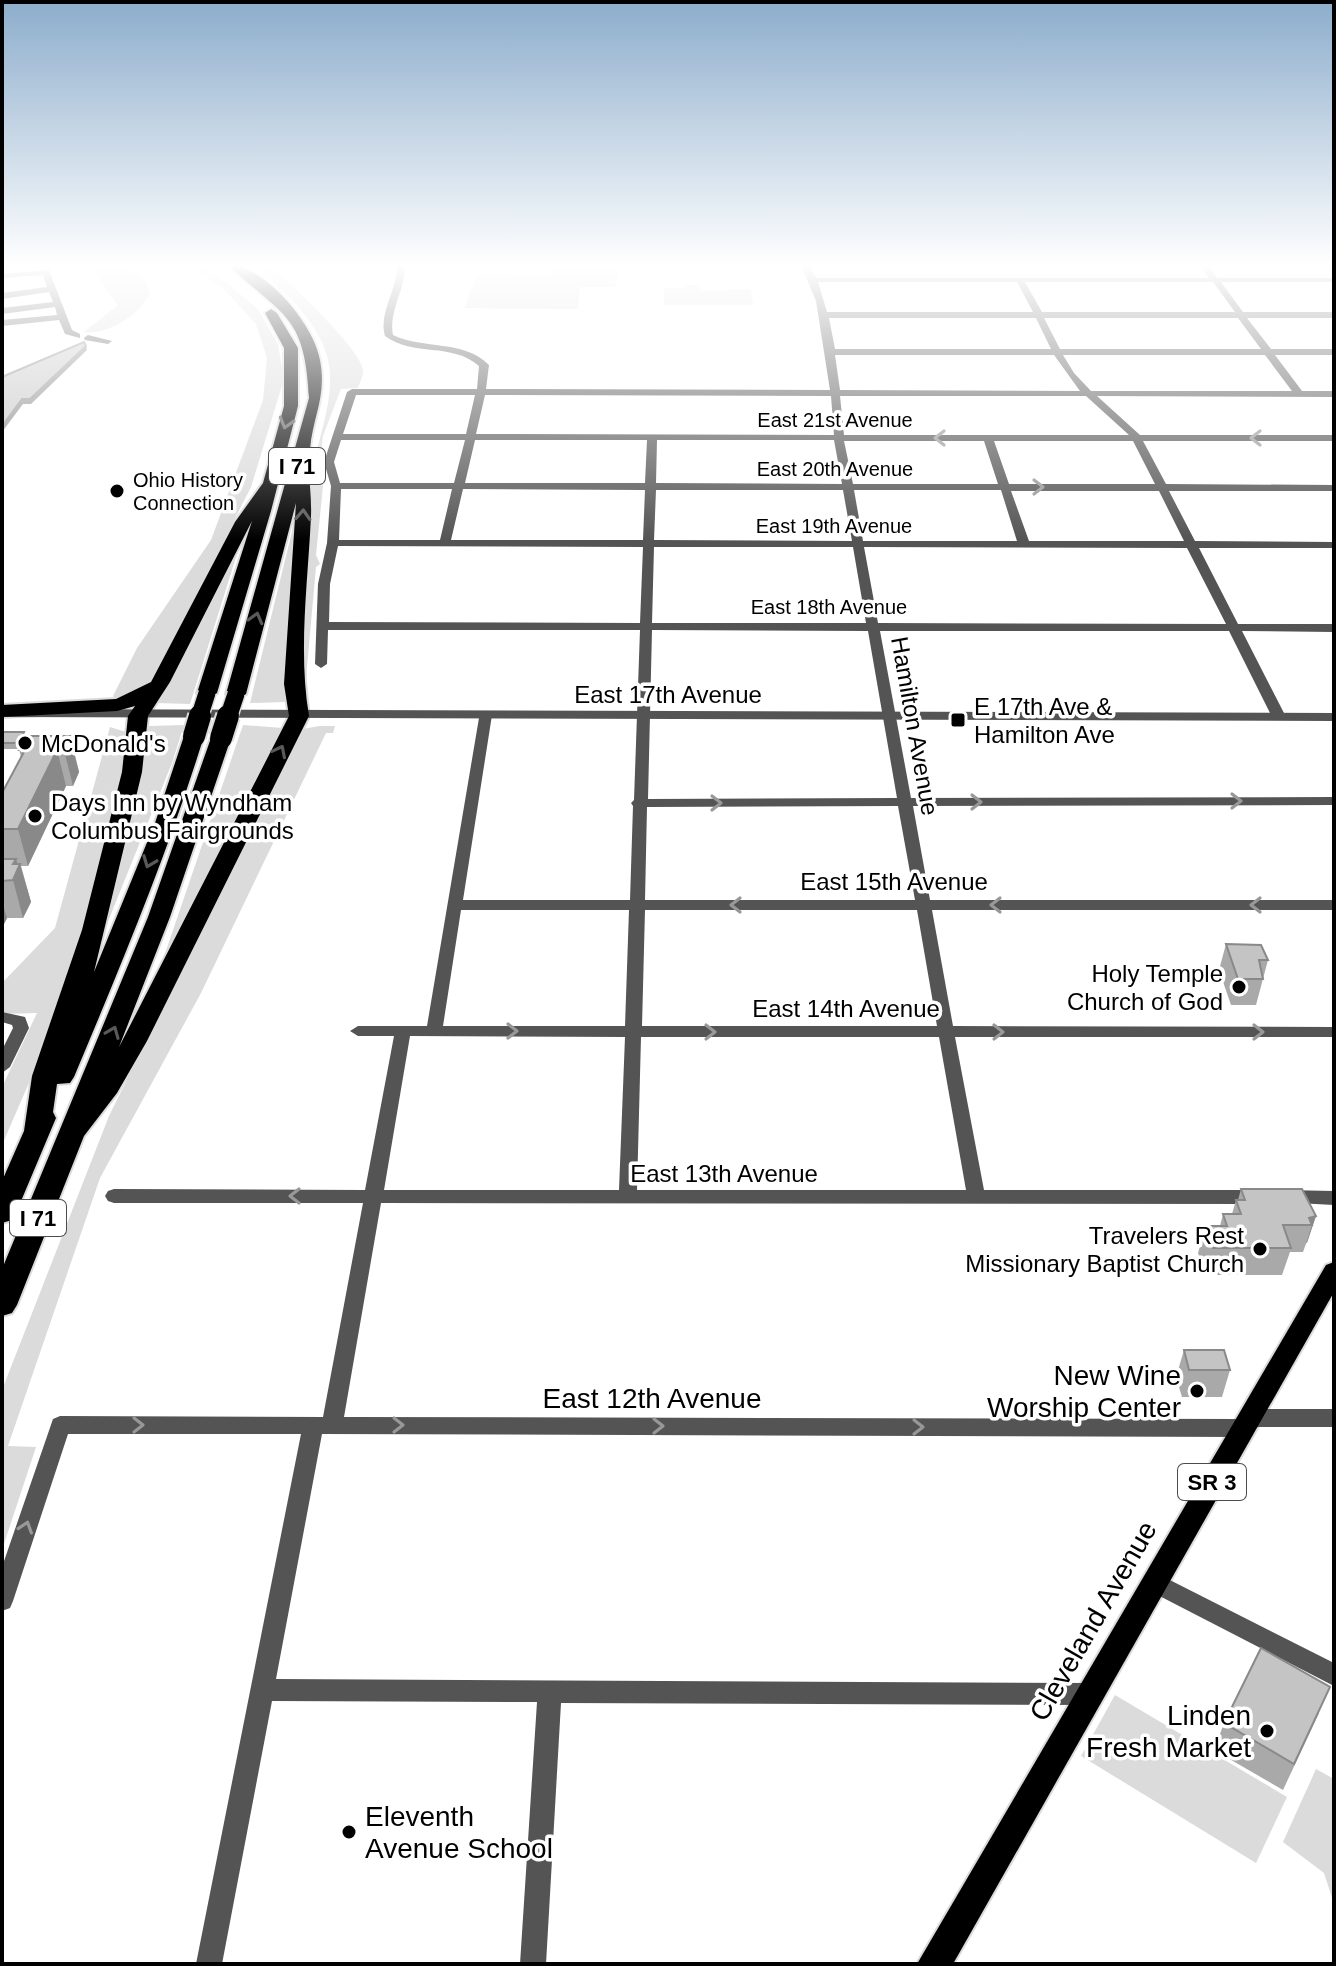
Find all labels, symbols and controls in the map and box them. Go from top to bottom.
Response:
street label: East 21st Avenue [757,409,913,431]
one-way arrow [279,416,295,429]
one-way arrow [933,429,946,447]
one-way arrow [1249,429,1262,447]
road number: I 71 [269,448,325,484]
street label: East 20th Avenue [757,458,913,480]
place label: Ohio History Connection [133,469,243,514]
one-way arrow [1032,478,1045,496]
marker: Ohio History Connection [108,482,126,500]
one-way arrow [294,508,311,521]
street label: East 19th Avenue [756,515,912,537]
street label: East 18th Avenue [751,596,907,618]
one-way arrow [247,612,264,626]
street label: Hamilton Avenue [886,635,944,817]
street label: East 17th Avenue [574,681,762,708]
place label: E 17th Ave & Hamilton Ave [974,693,1115,748]
marker: E 17th Ave & Hamilton Ave [949,711,967,729]
place label: McDonald's [41,730,166,757]
marker: McDonald's [16,734,34,752]
one-way arrow [271,745,286,760]
place label: Days Inn by Wyndham Columbus Fairgrounds [51,789,294,844]
one-way arrow [1230,792,1243,810]
one-way arrow [970,793,983,811]
one-way arrow [710,794,723,812]
marker: Days Inn by Wyndham Columbus Fairgrounds [26,807,44,825]
one-way arrow [142,855,159,869]
street label: East 15th Avenue [800,868,988,895]
one-way arrow [729,896,742,914]
one-way arrow [989,896,1002,914]
one-way arrow [1249,896,1262,914]
place label: Holy Temple Church of God [1067,960,1223,1015]
marker: Holy Temple Church of God [1230,978,1248,996]
street label: East 14th Avenue [752,995,940,1022]
one-way arrow [506,1022,519,1040]
one-way arrow [704,1023,717,1041]
one-way arrow [992,1023,1005,1041]
one-way arrow [1252,1023,1265,1041]
one-way arrow [103,1026,120,1040]
street label: East 13th Avenue [630,1160,818,1187]
one-way arrow [288,1187,301,1205]
road number: I 71 [10,1200,66,1236]
place label: Travelers Rest Missionary Baptist Church [965,1222,1244,1277]
marker: Travelers Rest Missionary Baptist Church [1251,1240,1269,1258]
place label: New Wine Worship Center [987,1360,1181,1423]
marker: New Wine Worship Center [1188,1382,1206,1400]
street label: East 12th Avenue [543,1383,762,1414]
one-way arrow [132,1416,145,1434]
one-way arrow [392,1416,405,1434]
one-way arrow [652,1417,665,1435]
one-way arrow [912,1418,925,1436]
road number: SR 3 [1178,1464,1246,1500]
street label: Cleveland Avenue [1023,1516,1163,1726]
one-way arrow [17,1520,33,1534]
place label: Linden Fresh Market [1086,1700,1251,1763]
marker: Linden Fresh Market [1258,1722,1276,1740]
place label: Eleventh Avenue School [365,1801,553,1864]
marker: Eleventh Avenue School [340,1823,358,1841]

